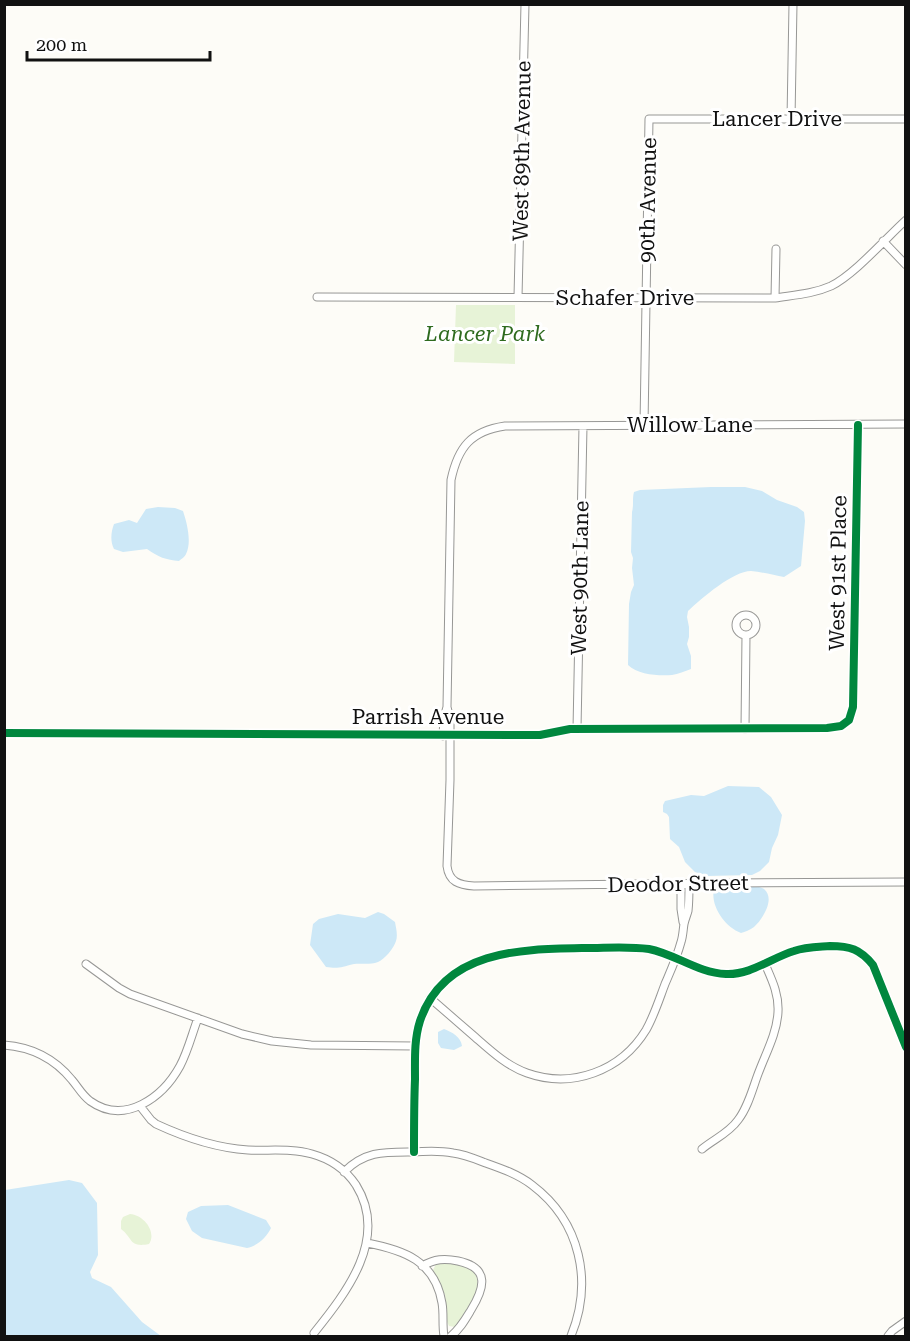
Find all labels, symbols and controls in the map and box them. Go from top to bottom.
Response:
scale bar [27,24,210,62]
text: 200 m [36,34,87,55]
street label: West 89th Avenue [508,60,536,242]
street label: Lancer Drive [712,107,842,131]
street label: 90th Avenue [635,137,661,263]
street label: Schafer Drive [556,286,694,310]
park label: Lancer Park [424,322,546,346]
street label: Willow Lane [627,413,753,437]
street label: West 91st Place [825,495,851,651]
street label: West 90th Lane [567,500,593,656]
street label: Parrish Avenue [352,705,504,729]
street label: Deodor Street [607,871,749,897]

